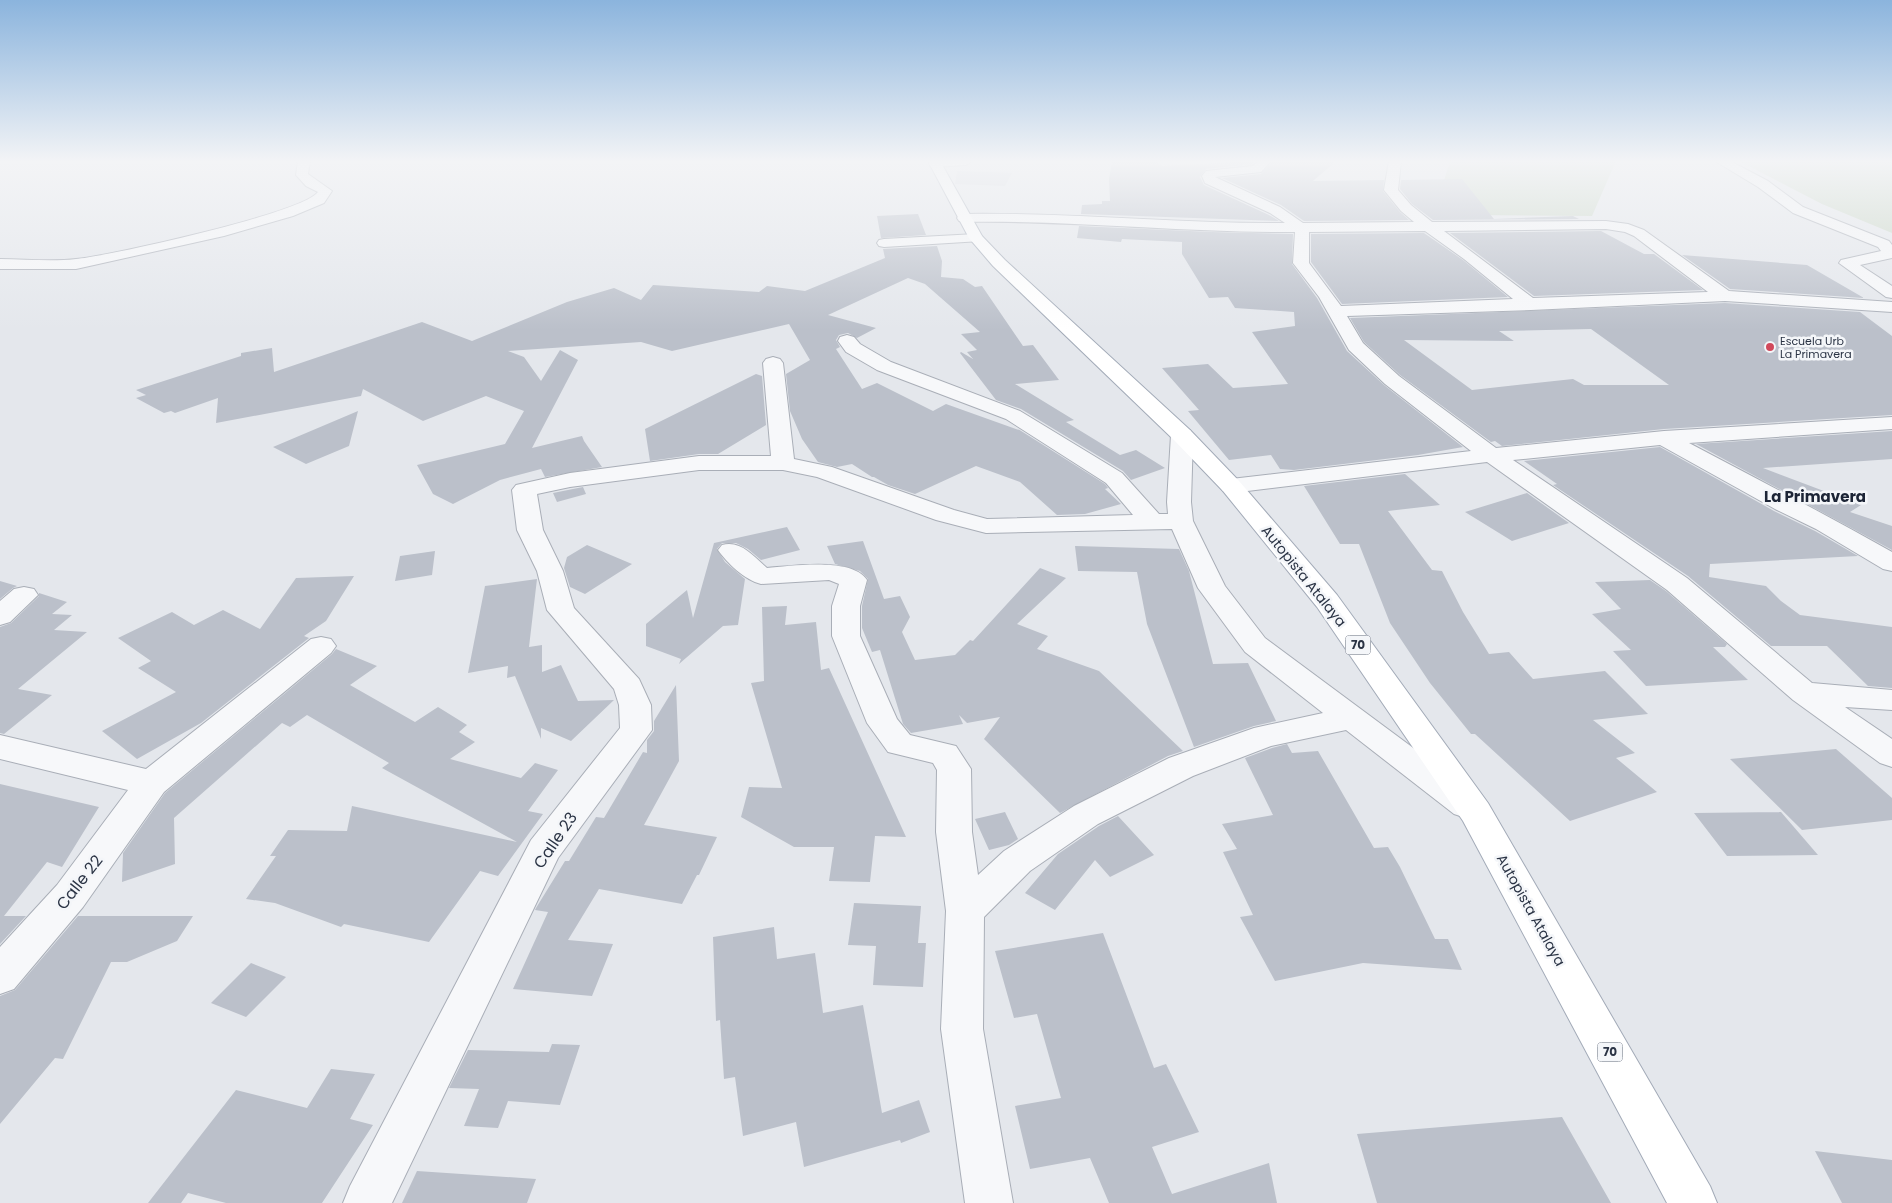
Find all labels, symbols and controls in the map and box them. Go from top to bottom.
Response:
place label: Escuela Urb La Primavera [1780,333,1852,362]
marker: Escuela Urb La Primavera [1764,341,1776,353]
district label: La Primavera [1764,486,1866,507]
street label: Autopista Atalaya [1257,521,1351,631]
road number: 70 [1346,636,1370,654]
street label: Calle 23 [528,807,583,873]
street label: Calle 22 [51,850,108,914]
street label: Autopista Atalaya [1492,850,1570,970]
road number: 70 [1598,1042,1622,1062]

